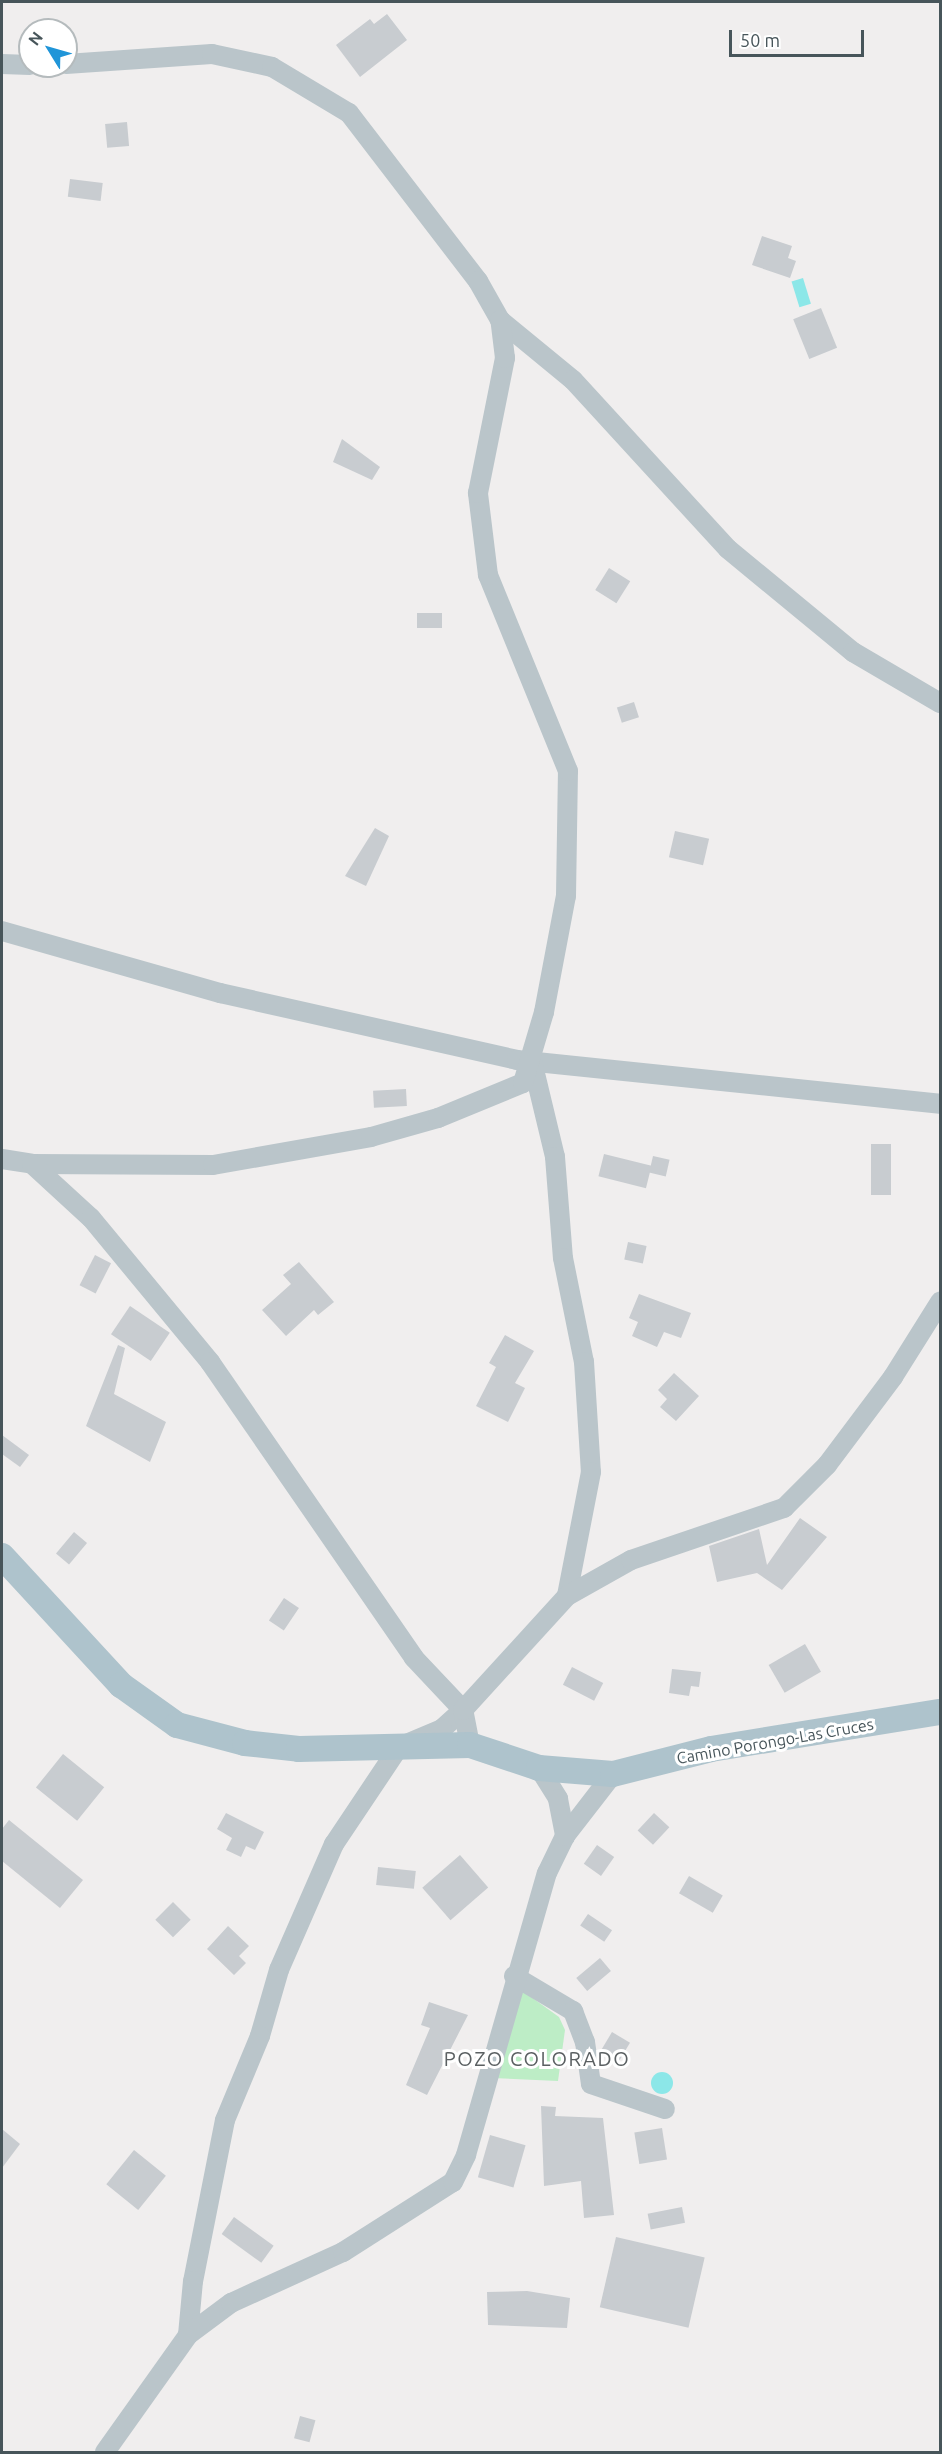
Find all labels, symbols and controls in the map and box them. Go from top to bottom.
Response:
north arrow [18,18,78,78]
scale bar [732,18,867,56]
text: N [24,28,46,49]
text: 50 m [740,30,780,50]
street label: Camino Porongo-Las Cruces [675,1714,875,1768]
district label: POZO COLORADO [444,2046,630,2070]

